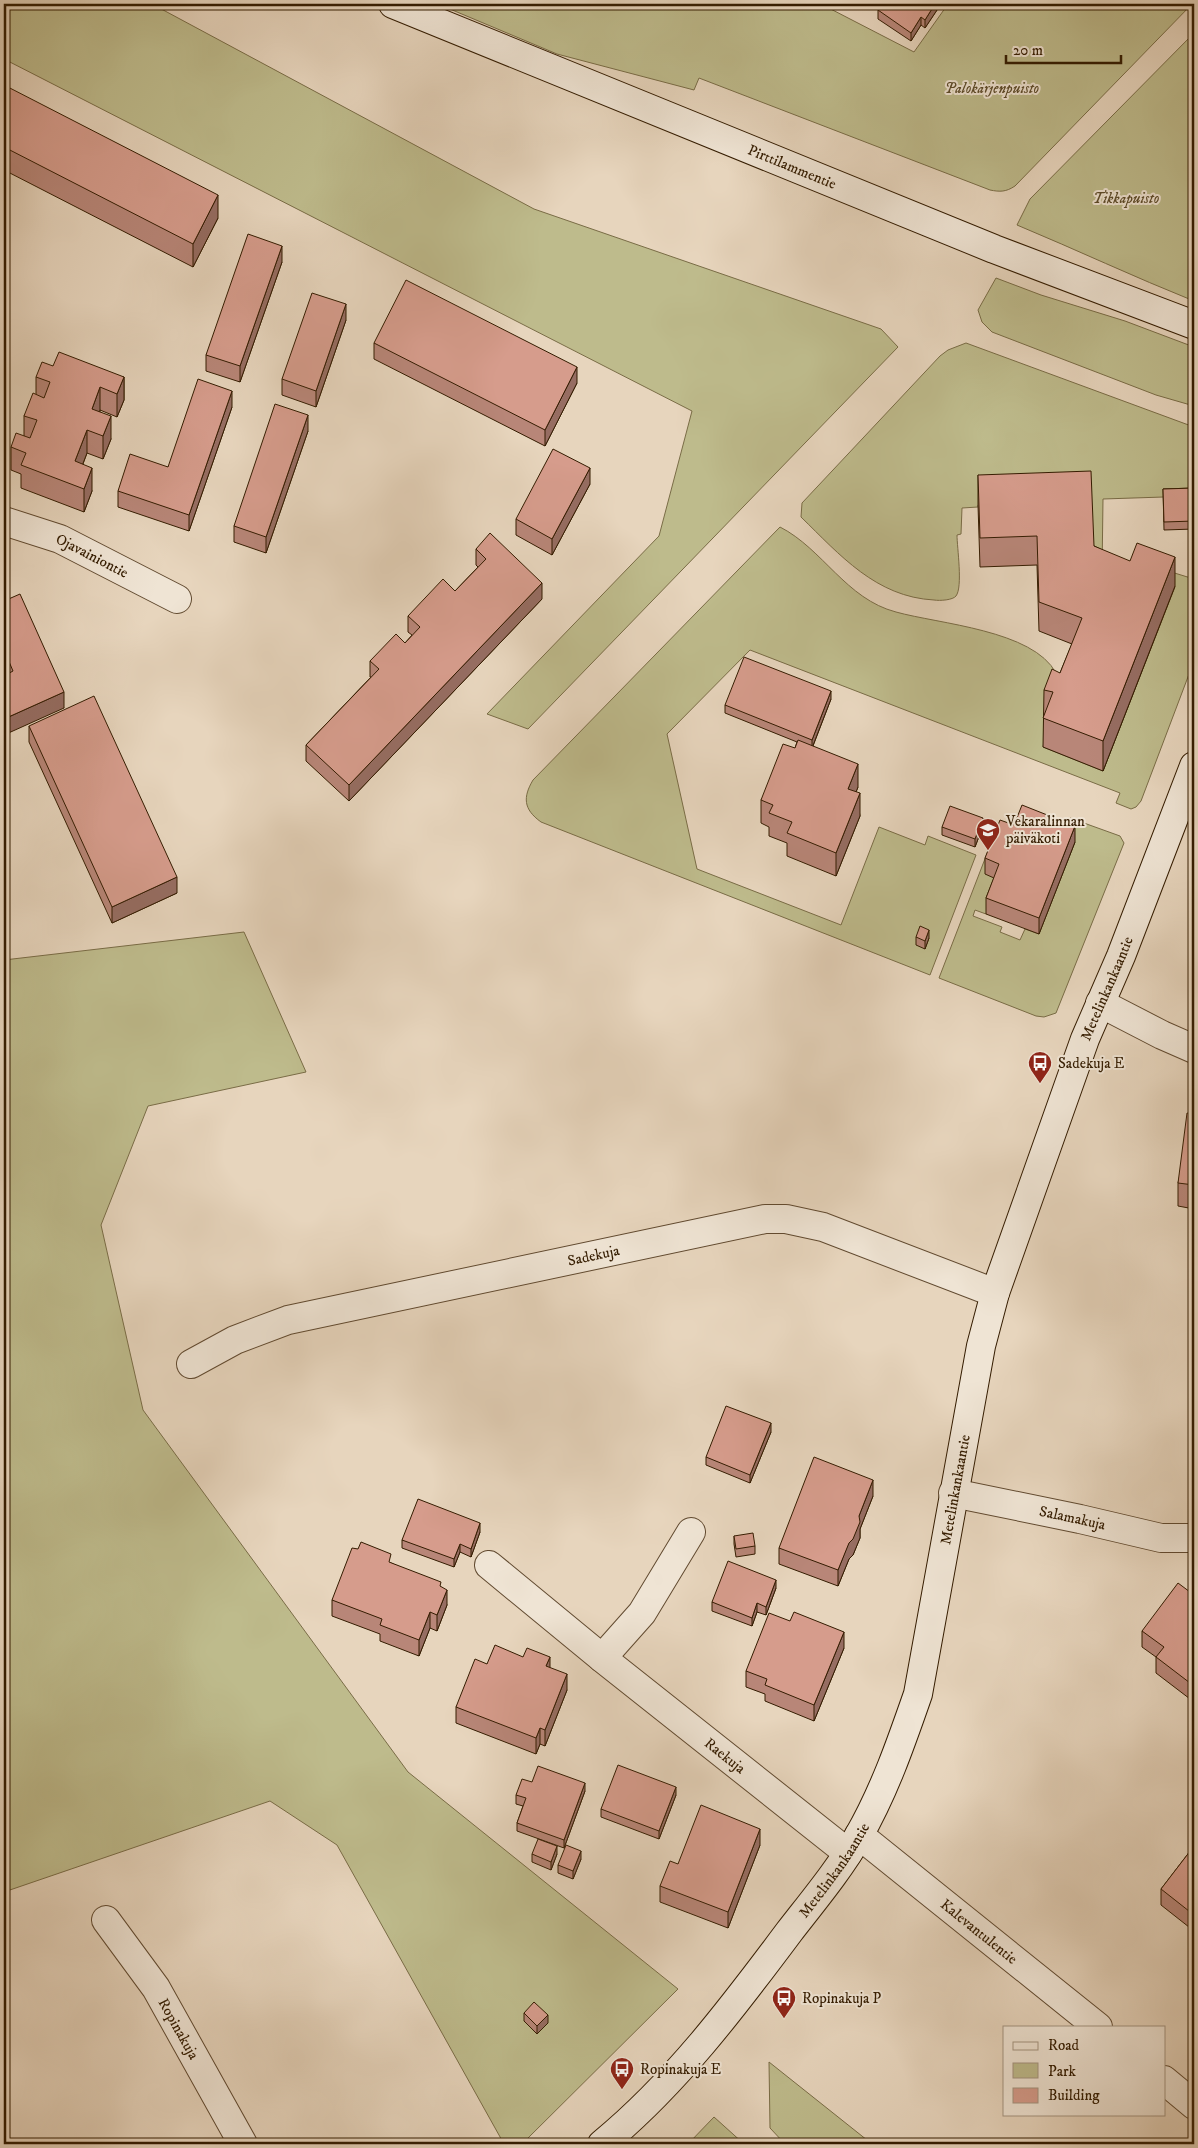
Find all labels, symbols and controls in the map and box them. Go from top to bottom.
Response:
scale bar [1006,32,1120,64]
text: 20 m [1013,41,1043,60]
park label: Palokärjenpuisto [945,79,1040,98]
street label: Pirttilammentie [745,141,839,194]
park label: Tikkapuisto [1093,189,1160,208]
street label: Ojavainiontie [52,529,132,582]
place label: Vekaralinnan päiväkoti [1005,812,1085,848]
school or university icon: Vekaralinnan päiväkoti [975,817,1001,851]
street label: Metelinkankaantie [1076,934,1138,1044]
bus stop icon: Sadekuja E [1027,1050,1053,1084]
place label: Sadekuja E [1058,1054,1125,1073]
street label: Sadekuja [566,1241,622,1271]
street label: Metelinkankaantie [936,1433,975,1546]
street label: Salamakuja [1037,1502,1108,1535]
street label: Raekuja [700,1734,750,1778]
street label: Metelinkankaantie [795,1820,874,1922]
street label: Kalevantulentie [936,1895,1021,1969]
bus stop icon: Ropinakuja P [771,1985,797,2019]
place label: Ropinakuja P [802,1989,882,2008]
street label: Ropinakuja [154,1995,203,2064]
legend [1003,2026,1166,2116]
text: Road [1048,2036,1080,2055]
bus stop icon: Ropinakuja E [609,2056,635,2090]
place label: Ropinakuja E [640,2060,722,2079]
text: Park [1048,2062,1077,2081]
text: Building [1048,2086,1100,2105]

